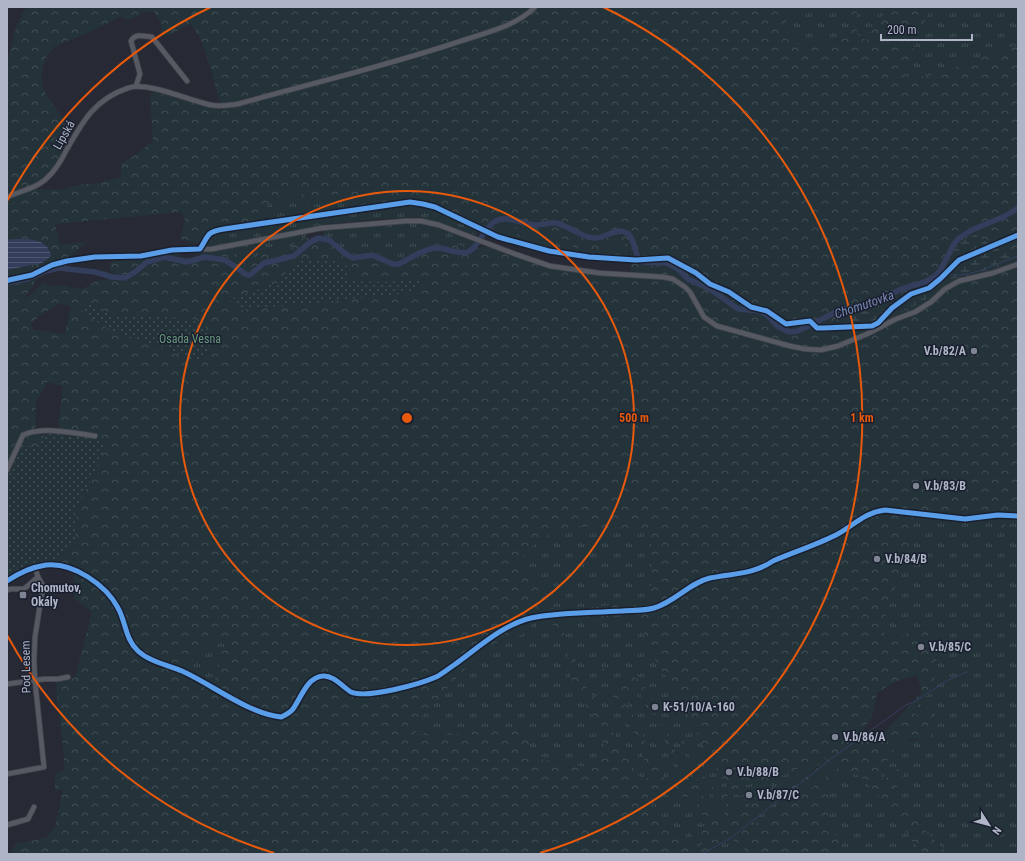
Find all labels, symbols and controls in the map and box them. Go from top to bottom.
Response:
scale bar [881,16,972,42]
text: 200 m [887,23,917,37]
street label: Lipská [50,118,78,152]
water label: Chomutovka [832,287,896,322]
park label: Osada Vesna [159,332,221,346]
place label: V.b/82/A [924,344,967,358]
marker: V.b/82/A [969,346,979,356]
centre of rings [400,411,414,425]
text: 500 m [619,411,649,425]
text: 1 km [850,411,874,425]
place label: V.b/83/B [924,479,966,493]
marker: V.b/83/B [911,481,921,491]
place label: V.b/84/B [885,552,927,566]
marker: V.b/84/B [872,554,882,564]
place label: Chomutov, Okály [31,581,81,609]
marker: Chomutov, Okály [18,590,28,600]
street label: Pod Lesem [19,640,33,694]
place label: V.b/85/C [929,640,971,654]
marker: V.b/85/C [916,642,926,652]
place label: K-51/10/A-160 [663,700,735,714]
marker: K-51/10/A-160 [650,702,660,712]
place label: V.b/86/A [843,730,886,744]
marker: V.b/86/A [830,732,840,742]
place label: V.b/88/B [737,765,779,779]
marker: V.b/88/B [724,767,734,777]
place label: V.b/87/C [757,788,799,802]
marker: V.b/87/C [744,790,754,800]
north arrow [969,805,1009,845]
text: N [989,824,1004,837]

